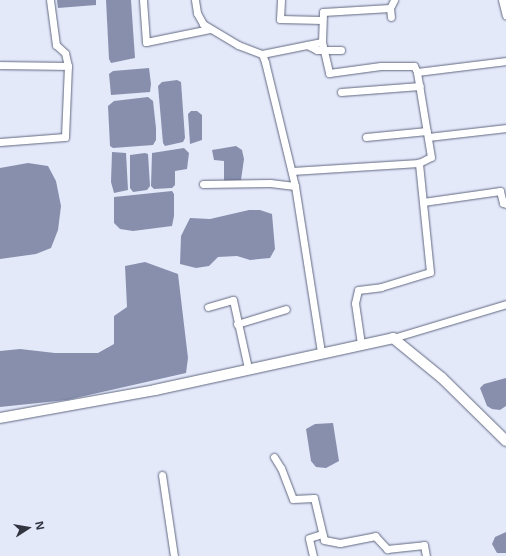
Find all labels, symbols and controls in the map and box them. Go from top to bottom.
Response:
north arrow [8,508,48,548]
text: N [32,519,48,531]

